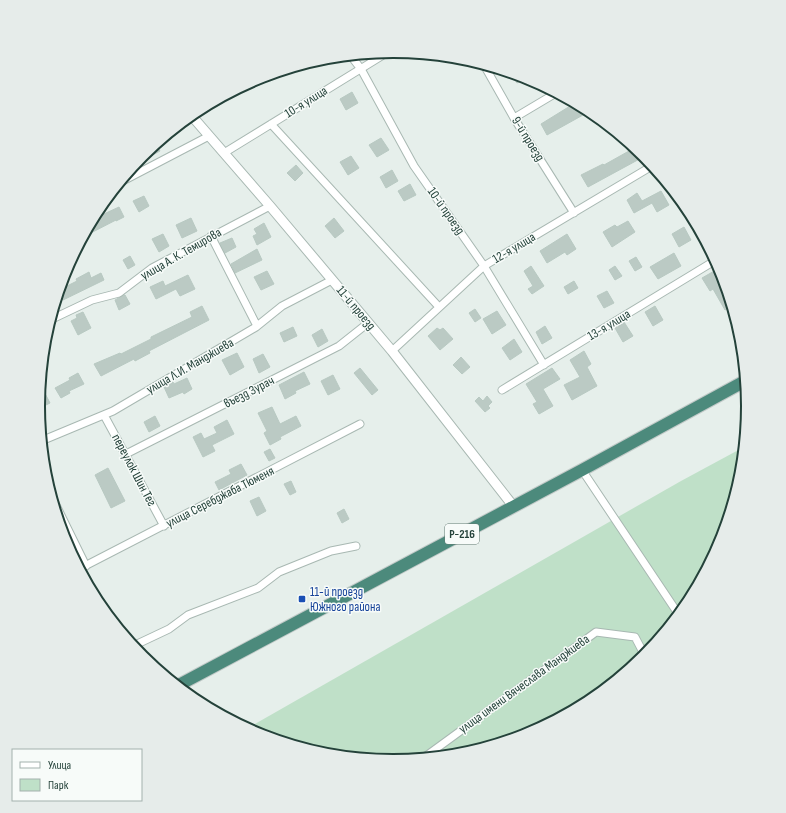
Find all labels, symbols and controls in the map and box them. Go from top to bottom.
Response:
street label: 10-я улица [282,83,330,121]
street label: 9-й проезд [508,114,548,164]
street label: 10-й проезд [424,184,468,238]
street label: улица А. К. Темирова [138,224,224,284]
street label: 12-я улица [490,229,538,267]
street label: 11-й проезд [333,283,379,333]
street label: 13-я улица [585,306,633,344]
street label: улица Л.И. Манджиева [143,335,237,397]
street label: въезд Зурач [221,372,277,412]
street label: переулок Шин Тег [108,431,160,509]
street label: улица Серебджаба Тюменя [163,463,277,531]
road number: Р-216 [445,524,479,544]
place label: 11-й проезд Южного района [310,584,380,615]
marker: 11-й проезд Южного района [297,594,307,604]
street label: улица имени Вячеслава Манджиева [455,631,593,737]
legend [12,749,142,801]
text: Улица [48,758,72,773]
text: Парк [48,778,69,793]

